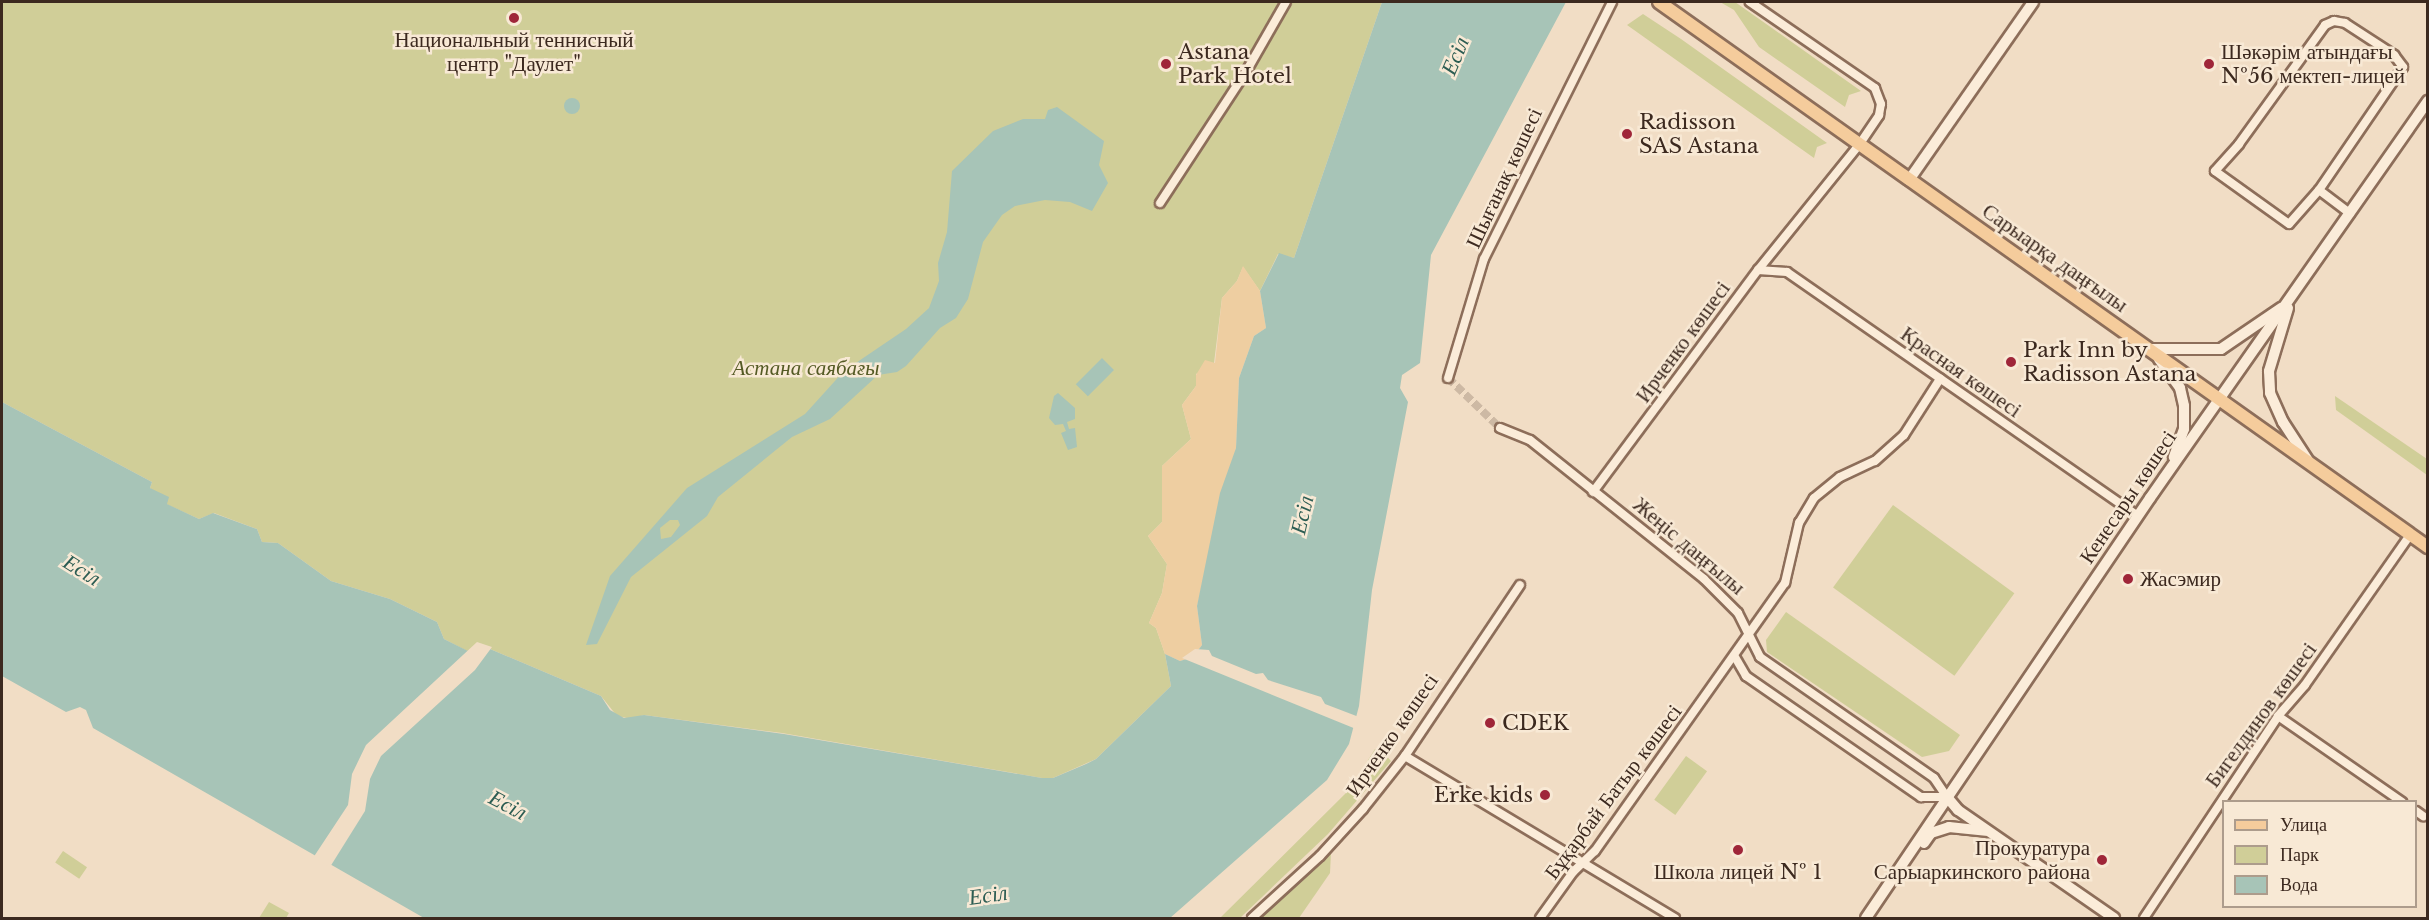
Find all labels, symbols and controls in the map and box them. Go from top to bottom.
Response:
marker: Национальный теннисный центр "Даулет" [507,11,521,25]
place label: Национальный теннисный центр "Даулет" [395,27,633,77]
water label: Есіл [1435,33,1475,79]
place label: Astana Park Hotel [1178,39,1292,89]
place label: Шәкәрім атындағы №56 мектеп-лицей [2221,39,2405,89]
marker: Astana Park Hotel [1159,57,1173,71]
marker: Шәкәрім атындағы №56 мектеп-лицей [2202,57,2216,71]
street label: Шығанақ көшесі [1460,104,1548,252]
place label: Radisson SAS Astana [1639,109,1759,159]
marker: Radisson SAS Astana [1620,127,1634,141]
street label: Сарыарқа даңғылы [1977,198,2133,318]
street label: Ирченко көшесі [1631,276,1735,408]
street label: Красная көшесі [1896,321,2026,423]
place label: Park Inn by Radisson Astana [2023,337,2197,387]
park label: Астана саябағы [733,355,879,381]
marker: Park Inn by Radisson Astana [2004,355,2018,369]
street label: Кенесары көшесі [2074,426,2182,568]
street label: Жеңіс даңғылы [1628,492,1750,600]
water label: Есіл [1285,493,1319,537]
water label: Есіл [59,548,105,592]
place label: Жасэмир [2140,566,2221,592]
marker: Жасэмир [2121,572,2135,586]
street label: Бигелдинов көшесі [2200,638,2322,792]
street label: Ирченко көшесі [1340,669,1444,801]
street label: Бұқарбай Батыр көшесі [1539,700,1687,884]
place label: CDEK [1502,710,1569,736]
marker: CDEK [1483,716,1497,730]
place label: Erke kids [1434,782,1533,808]
water label: Есіл [485,784,531,826]
marker: Erke kids [1538,788,1552,802]
legend [2222,800,2417,908]
text: Улица [2280,814,2327,836]
place label: Прокуратура Сарыаркинского района [1874,835,2090,885]
marker: Школа лицей № 1 [1731,843,1745,857]
text: Парк [2280,844,2319,866]
marker: Прокуратура Сарыаркинского района [2095,853,2109,867]
place label: Школа лицей № 1 [1654,859,1822,885]
text: Вода [2280,874,2318,896]
water label: Есіл [967,879,1009,911]

